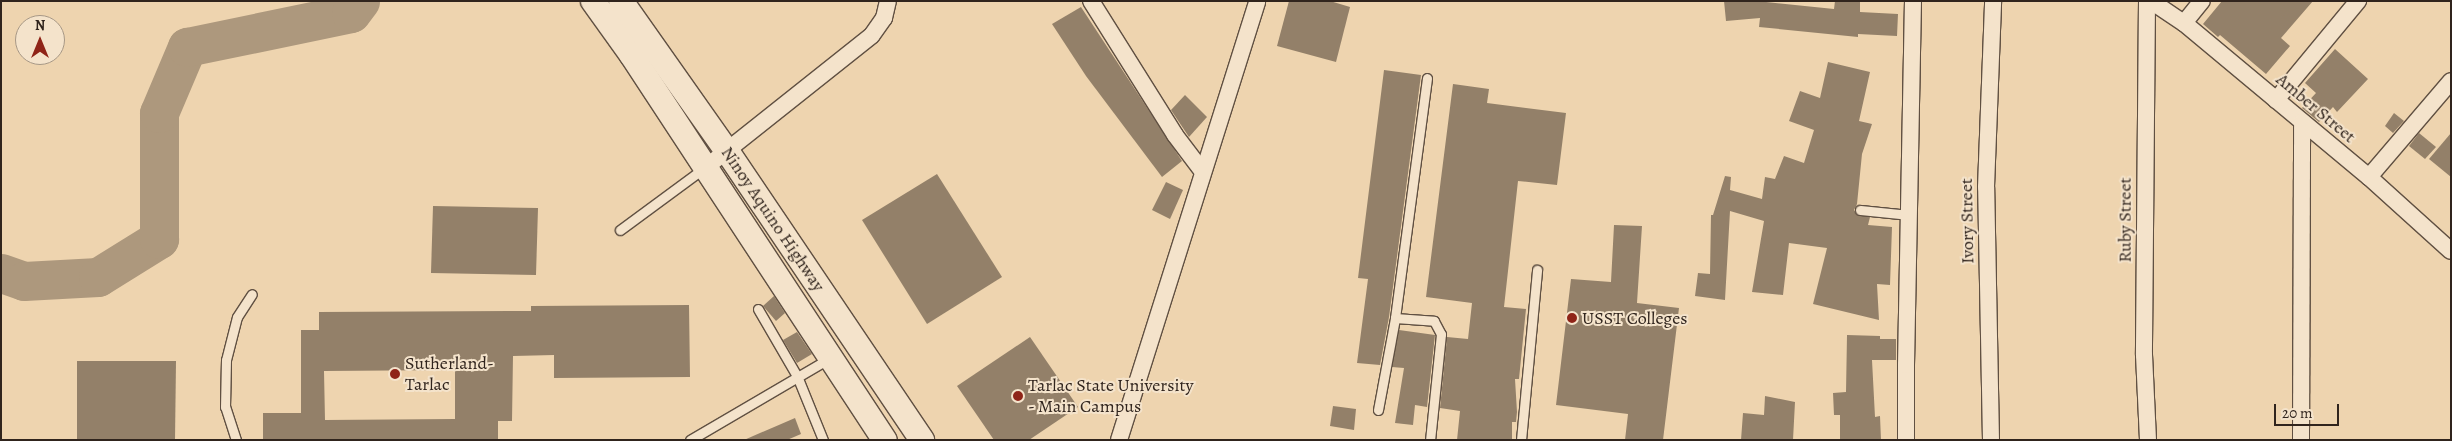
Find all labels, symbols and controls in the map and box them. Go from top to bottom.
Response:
north arrow [15,15,65,65]
text: N [35,16,45,35]
street label: Amber Street [2272,69,2360,147]
street label: Ninoy Aquino Highway [717,143,829,295]
street label: Ivory Street [1955,178,1979,264]
street label: Ruby Street [2114,178,2136,262]
place label: USST Colleges [1582,307,1688,329]
marker: USST Colleges [1566,312,1578,324]
place label: Sutherland- Tarlac [405,353,494,396]
marker: Sutherland- Tarlac [389,368,401,380]
place label: Tarlac State University - Main Campus [1028,375,1193,418]
marker: Tarlac State University - Main Campus [1012,390,1024,402]
scale bar [2277,394,2342,426]
text: 20 m [2282,403,2313,423]

